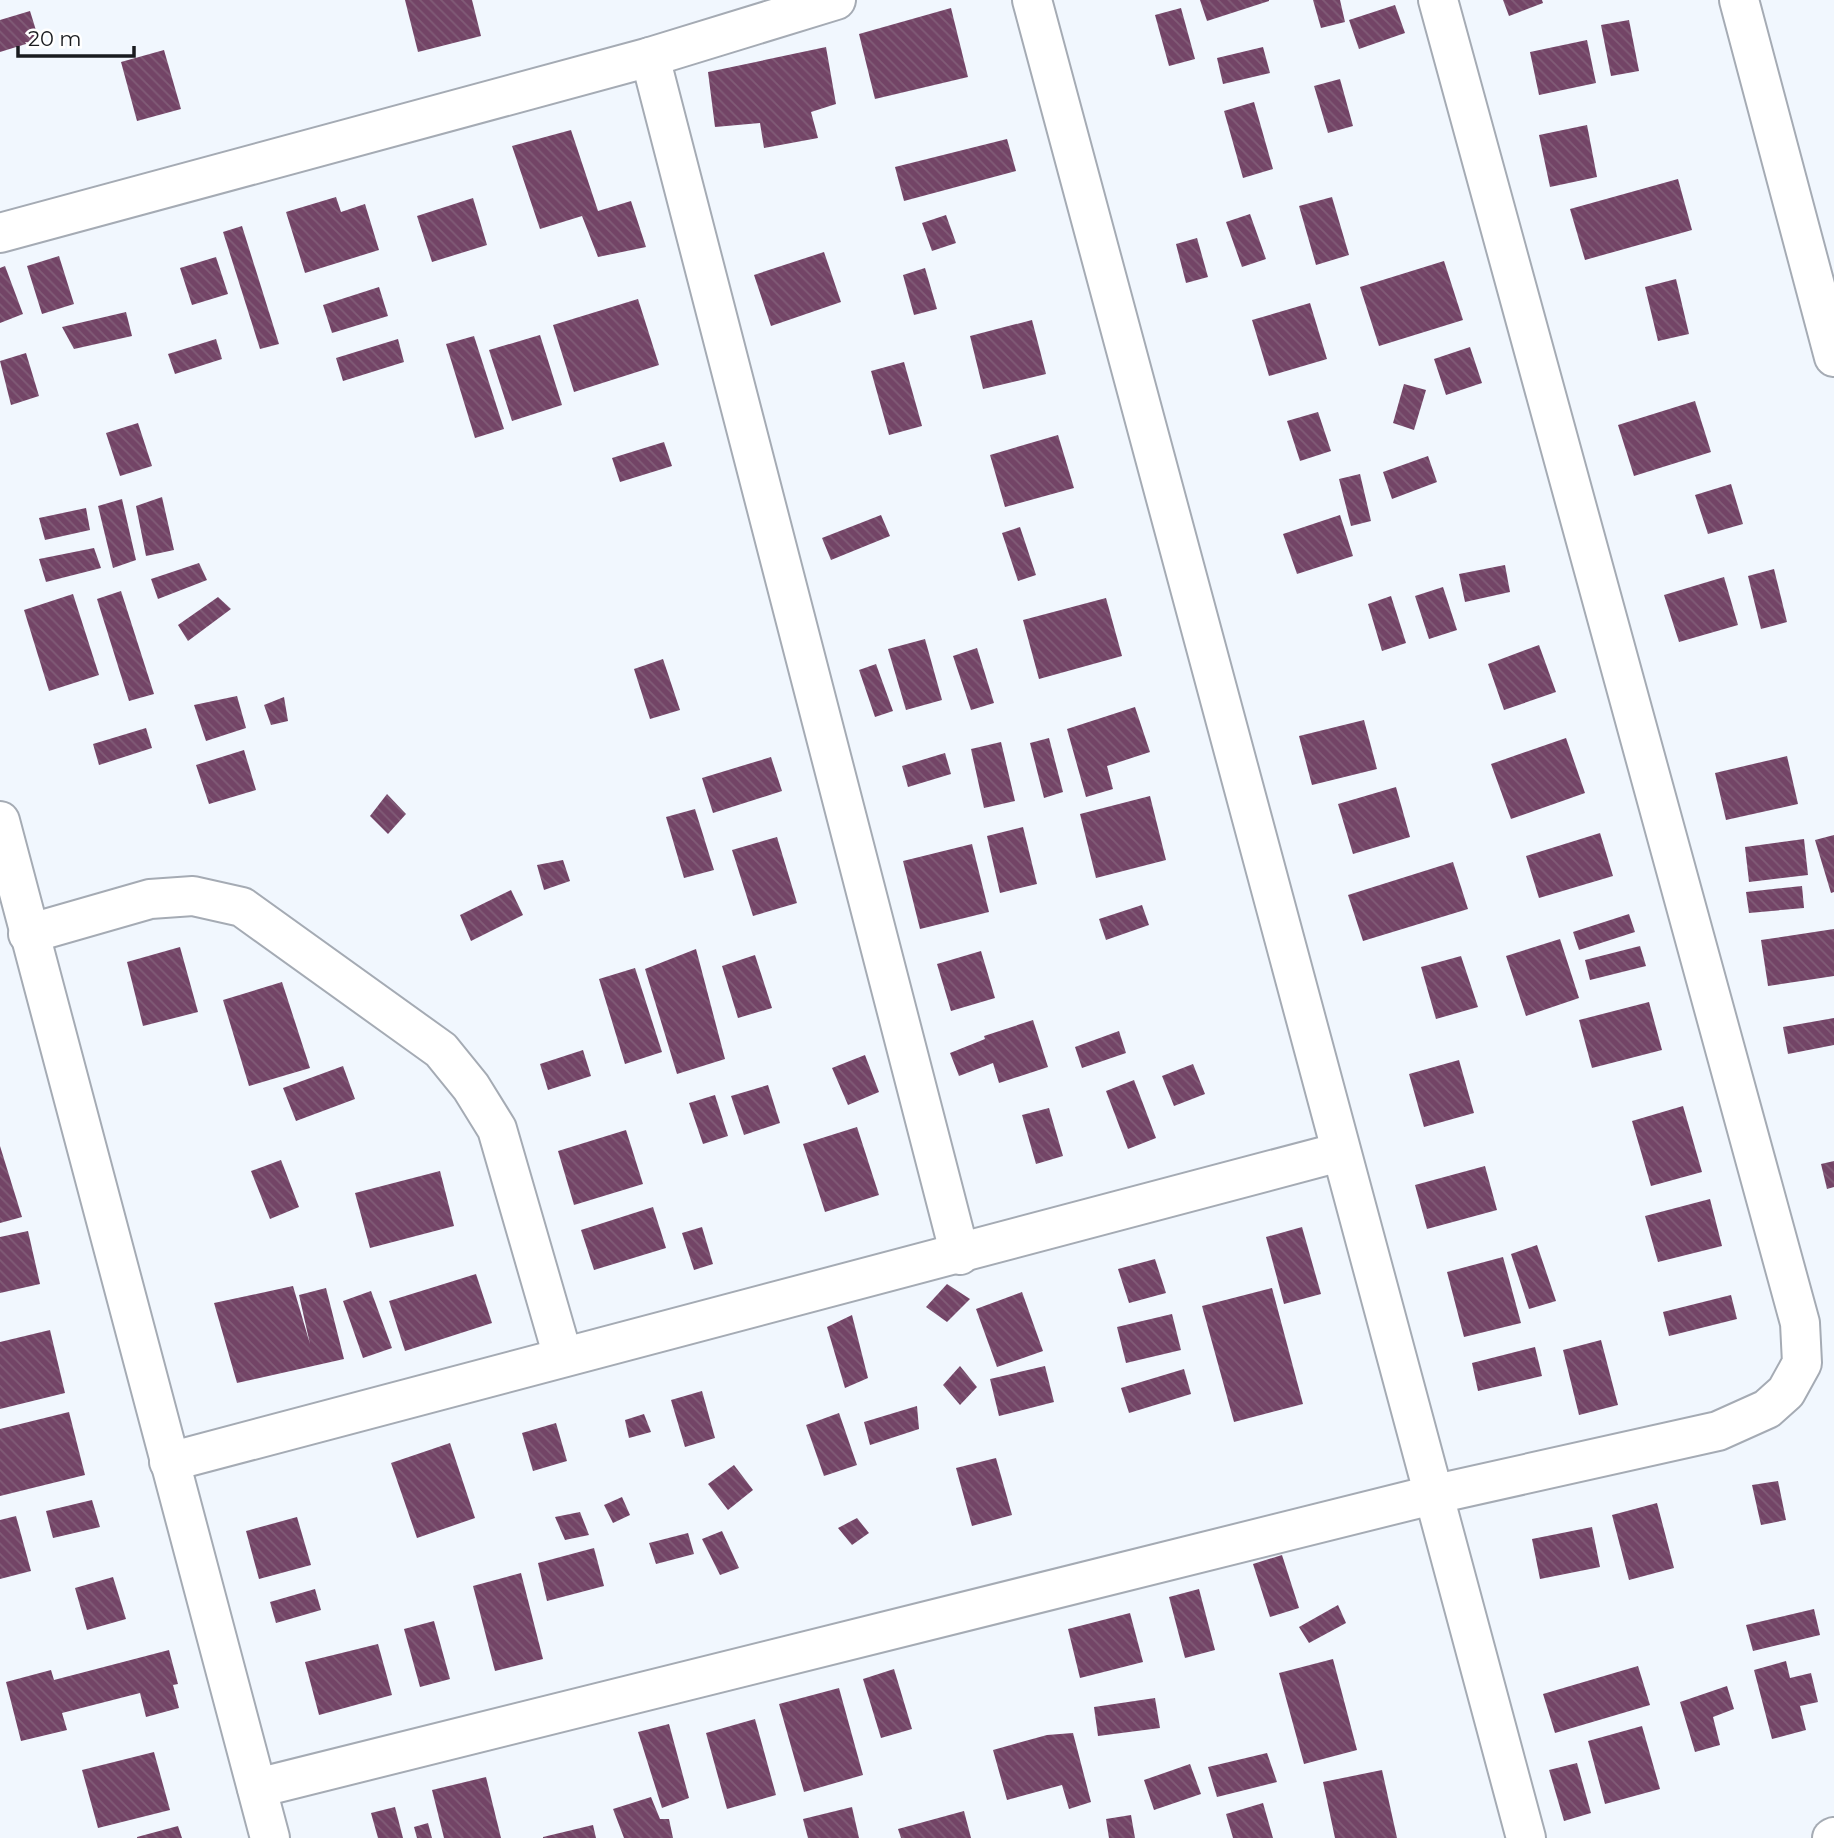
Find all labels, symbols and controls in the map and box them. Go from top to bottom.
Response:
scale bar [18,14,133,58]
text: 20 m [28,26,82,51]

